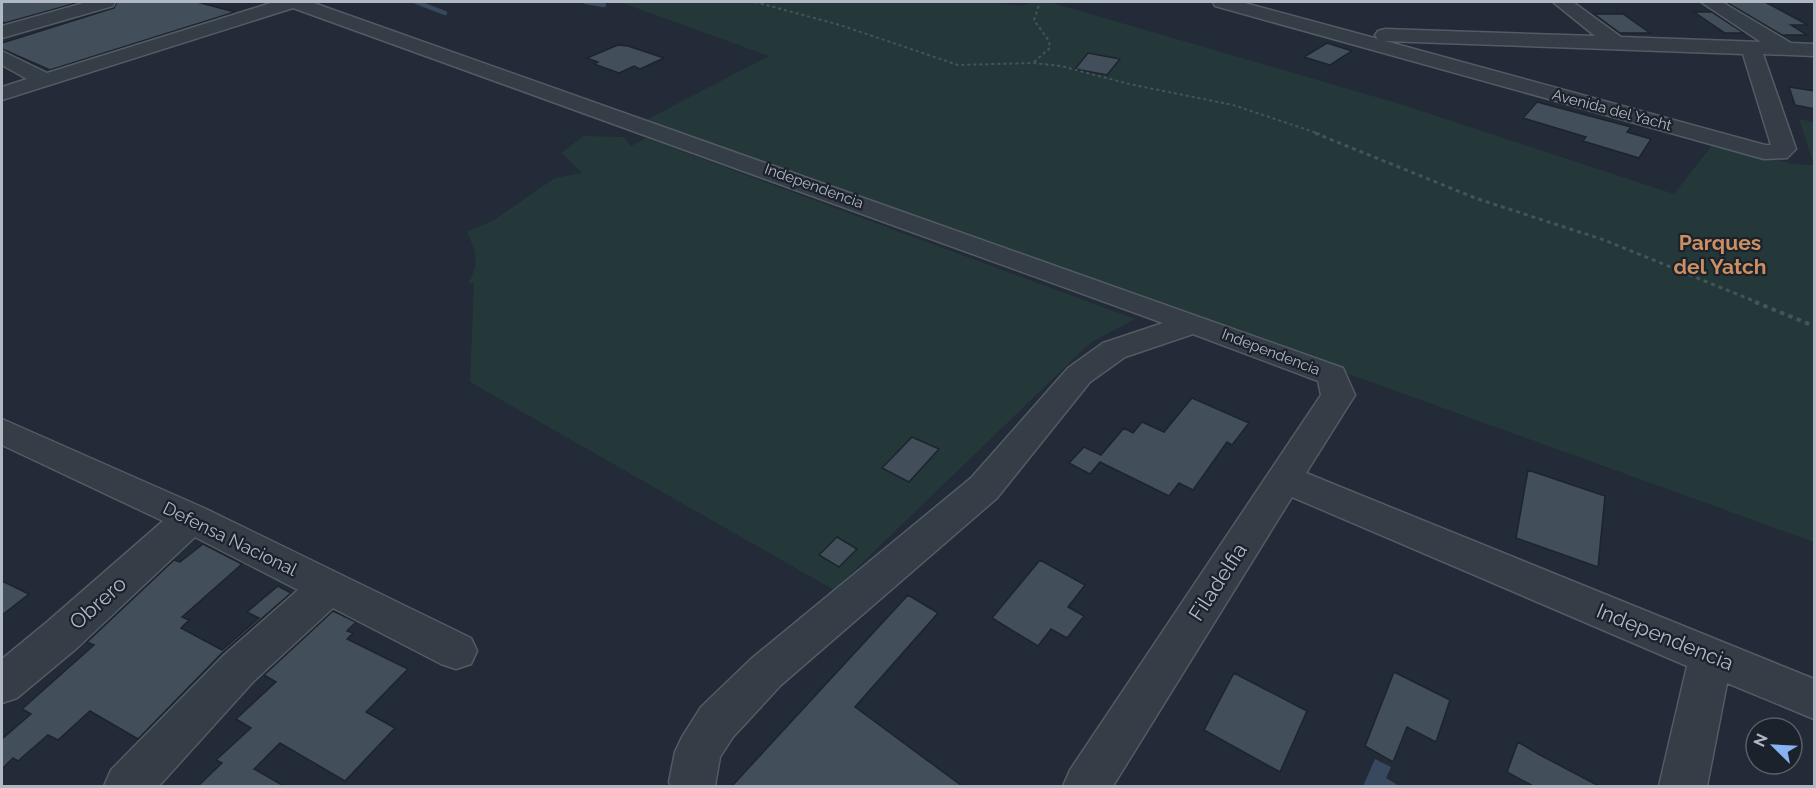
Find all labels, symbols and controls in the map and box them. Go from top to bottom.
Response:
street label: Avenida del Yacht [1550,85,1674,135]
street label: Independencia [762,160,866,212]
district label: Parques del Yatch [1674,230,1766,279]
street label: Independencia [1219,325,1323,379]
street label: Defensa Nacional [160,497,301,580]
street label: Filadelfia [1183,538,1252,625]
street label: Obrero [64,571,131,635]
street label: Independencia [1593,598,1737,675]
north arrow [1744,716,1804,776]
text: N [1750,731,1772,750]

